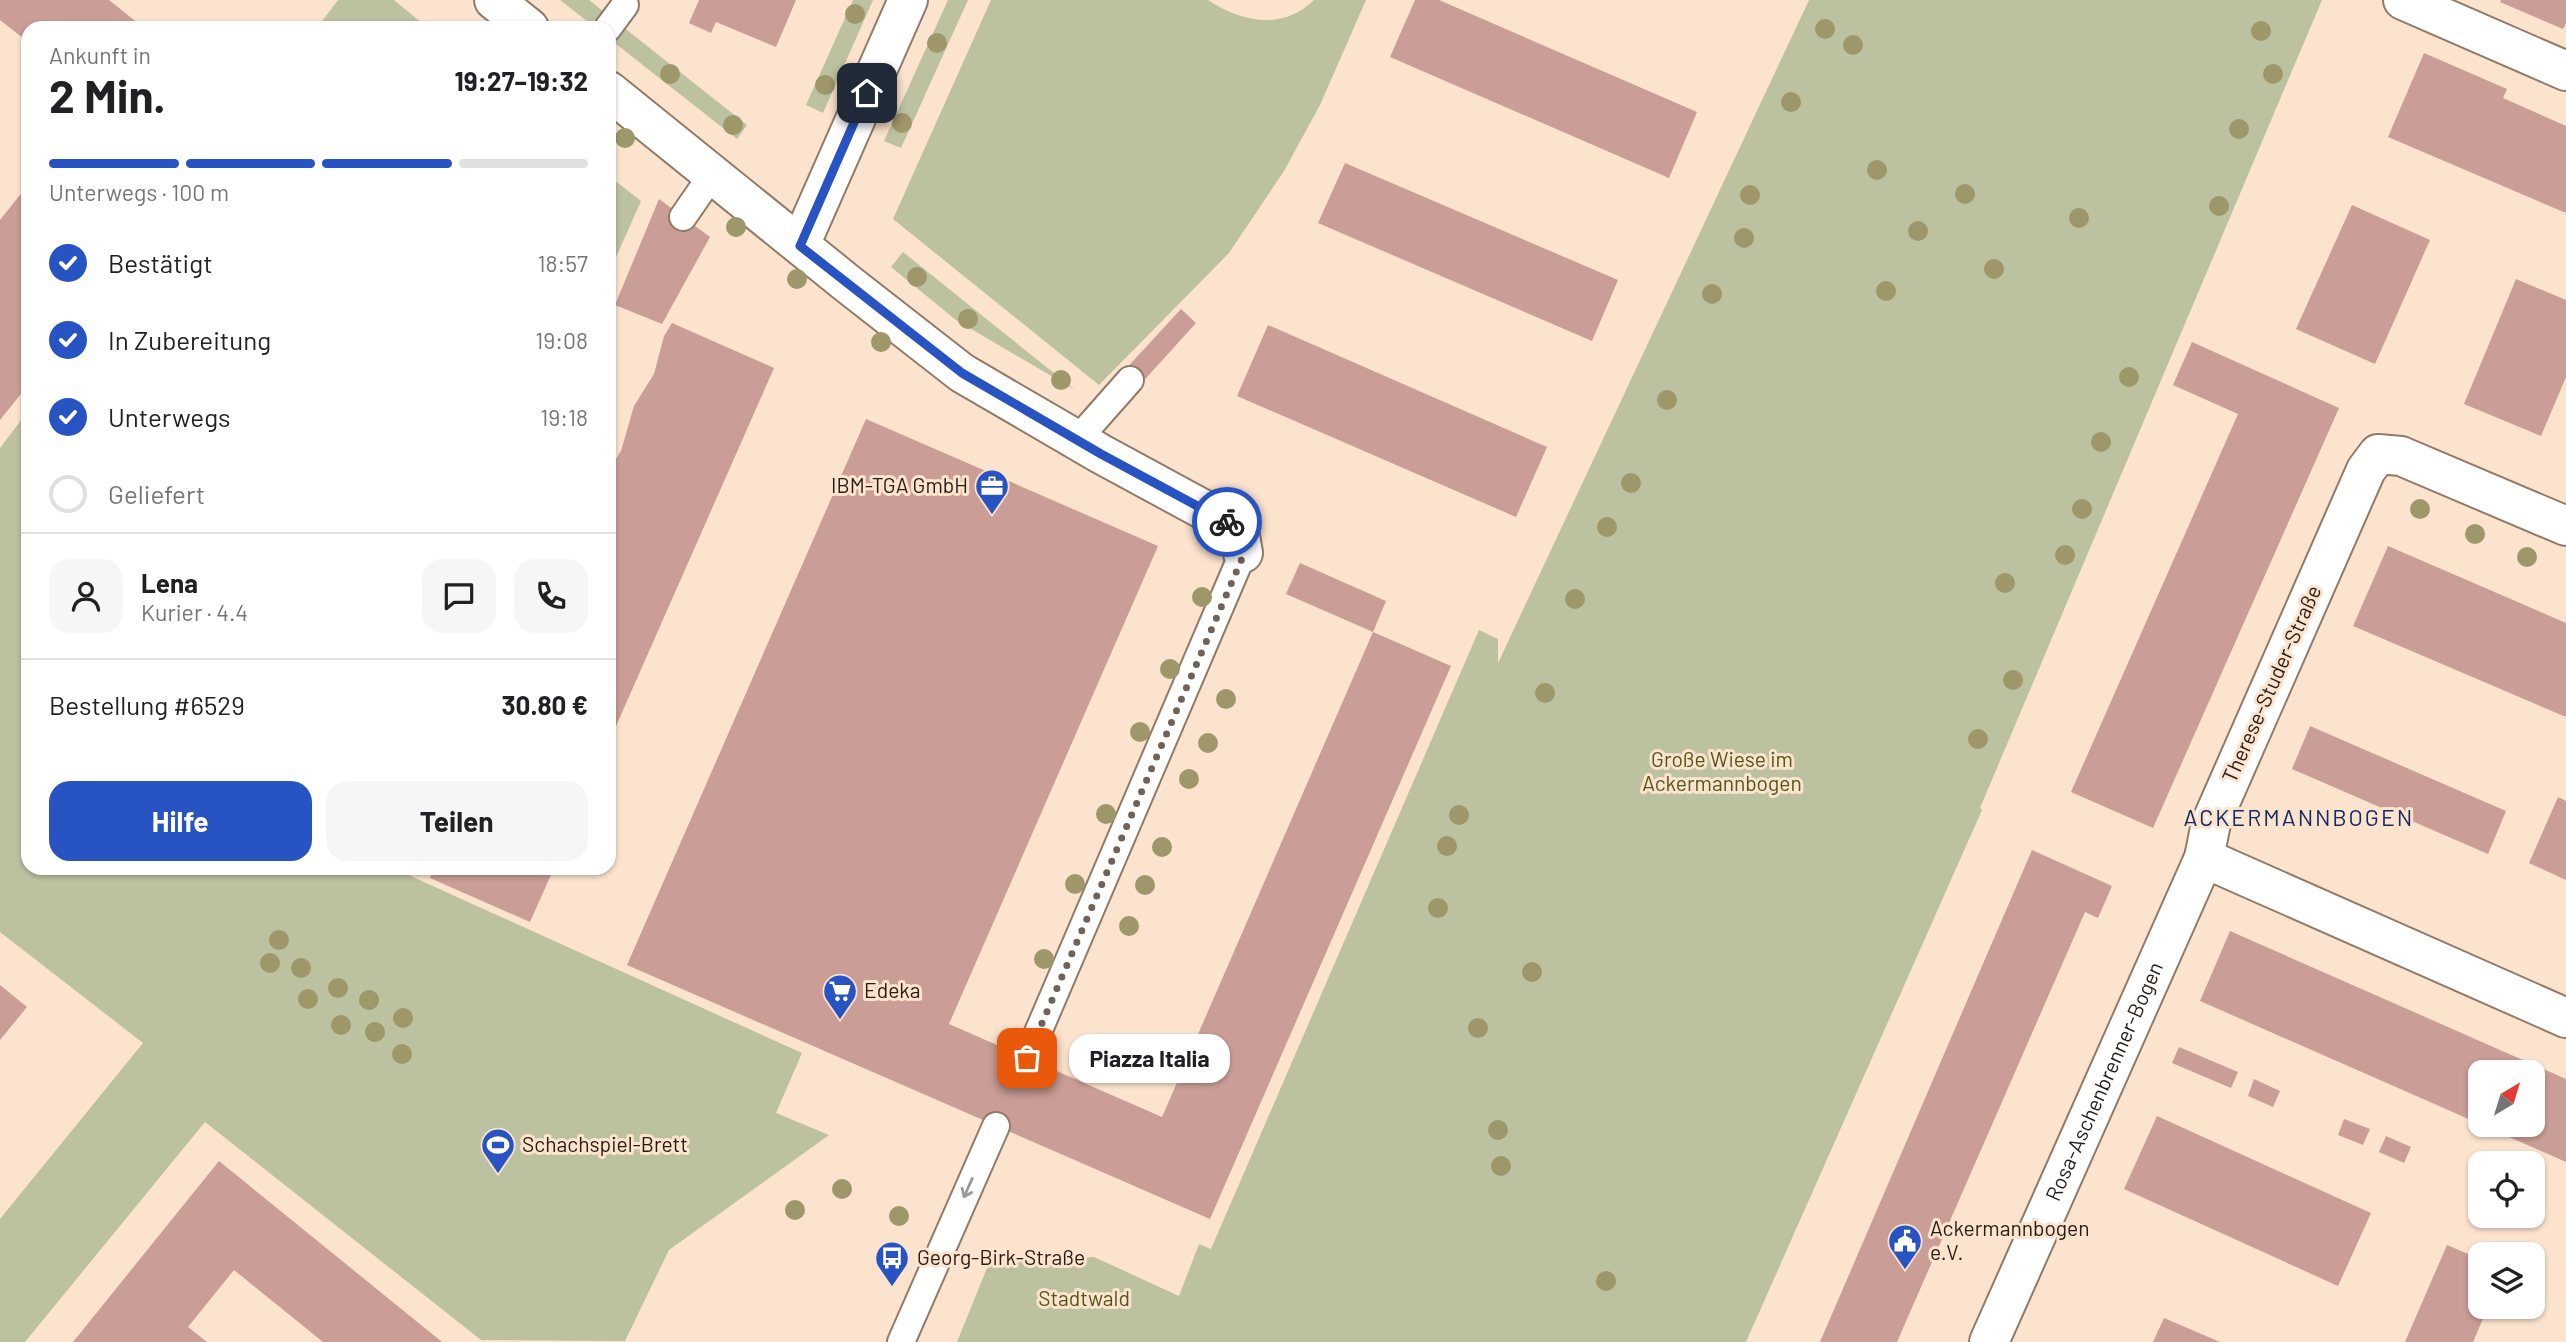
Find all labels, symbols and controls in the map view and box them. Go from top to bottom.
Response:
text: Ankunft in [49,41,151,69]
pin [837,63,897,123]
text: 19:27–19:32 [455,65,588,96]
text: 2 Min. [49,67,166,122]
icon: home [848,74,886,112]
text: Unterwegs · 100 m [49,178,229,206]
icon: check [49,244,87,282]
text: Bestätigt [108,247,213,278]
text: 18:57 [537,249,588,277]
icon: check [49,321,87,359]
text: In Zubereitung [108,324,271,355]
text: 19:08 [535,326,588,354]
icon: check [49,398,87,436]
text: Unterwegs [108,401,230,432]
text: 19:18 [540,403,588,431]
office icon: IBM-TGA GmbH [973,467,1011,516]
place label: IBM-TGA GmbH [831,472,968,497]
text: Geliefert [108,478,205,509]
courier [1192,487,1262,557]
icon: bike [1208,503,1246,541]
button: person [49,559,123,633]
button: chat [422,559,496,633]
button: phone [514,559,588,633]
text: Lena [141,567,198,598]
street label: Therese-Studer-Straße [2216,581,2325,786]
text: Kurier · 4.4 [141,598,248,626]
text: Bestellung #6529 [49,689,245,720]
text: 30.80 € [502,689,588,720]
park label: Große Wiese im Ackermannbogen [1642,746,1802,795]
button: Hilfe [49,781,312,861]
button: Teilen [326,781,588,861]
district label: ACKERMANNBOGEN [2184,803,2414,831]
street label: Rosa-Aschenbrenner-Bogen [2039,957,2167,1204]
supermarket icon: Edeka [821,972,859,1021]
place label: Edeka [864,977,920,1002]
pin [997,1028,1057,1088]
callout: Piazza Italia [1069,1034,1230,1082]
icon: bag [1008,1039,1046,1077]
text: Piazza Italia [1089,1044,1210,1072]
north arrow [2468,1060,2544,1138]
map controls [2468,1060,2545,1319]
sports icon: Schachspiel-Brett [479,1126,517,1175]
place label: Schachspiel-Brett [522,1131,688,1156]
button: locate [2468,1151,2545,1228]
one-way arrow [961,1177,974,1199]
place label: Ackermannbogen e.V. [1930,1215,2090,1264]
public building icon: Ackermannbogen e.V. [1886,1222,1924,1271]
bus stop icon: Georg-Birk-Straße [873,1239,911,1288]
button: layers [2468,1242,2545,1319]
place label: Georg-Birk-Straße [917,1244,1085,1269]
park label: Stadtwald [1038,1285,1130,1310]

